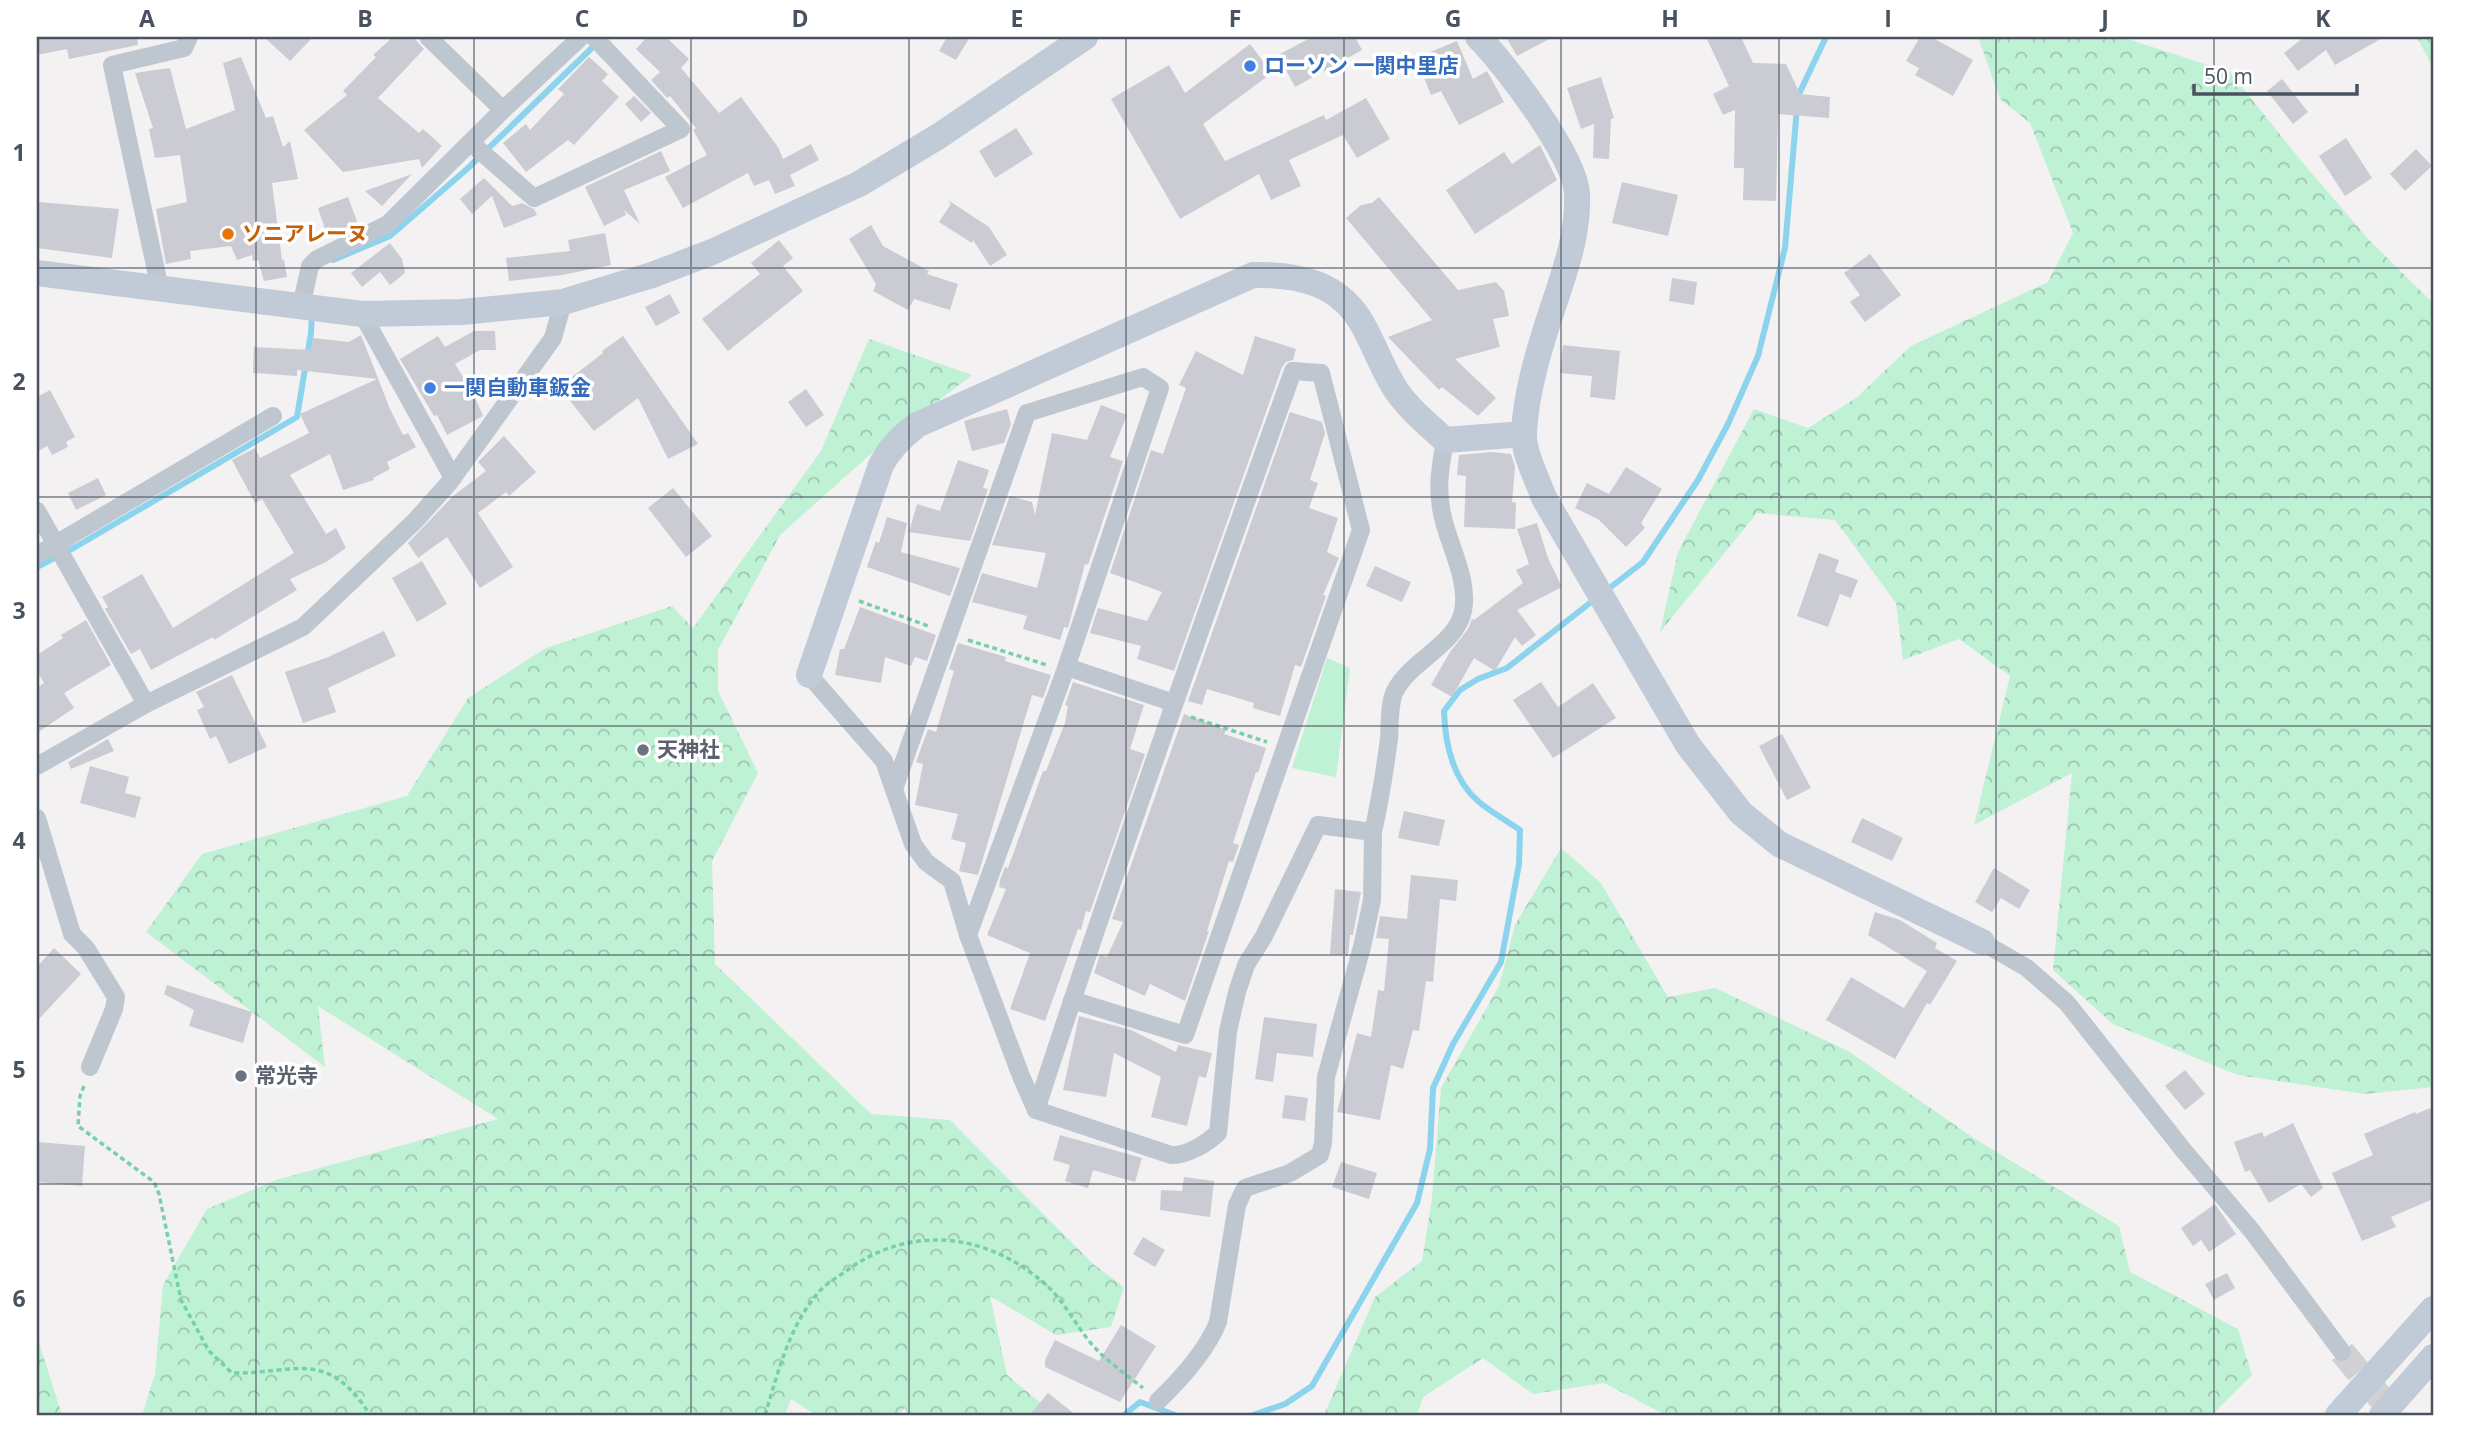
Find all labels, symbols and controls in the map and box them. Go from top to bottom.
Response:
text: A [139,2,155,34]
text: B [357,2,373,34]
text: C [575,2,589,34]
text: D [791,2,809,34]
text: E [1011,2,1023,34]
text: F [1229,2,1241,34]
text: G [1445,2,1461,34]
text: H [1661,2,1679,34]
text: I [1884,2,1892,34]
text: J [2099,2,2109,34]
text: K [2315,2,2331,34]
place label: ローソン 一関中里店 [1264,51,1458,79]
scale bar [2194,52,2356,96]
marker: ローソン 一関中里店 [1242,58,1258,74]
text: 50 m [2204,62,2253,90]
text: 1 [12,136,26,168]
place label: ソニアレーヌ [242,219,368,247]
marker: ソニアレーヌ [220,226,236,242]
text: 2 [12,365,26,397]
place label: 一関自動車鈑金 [444,373,591,401]
marker: 一関自動車鈑金 [422,380,438,396]
text: 3 [12,594,26,626]
place label: 天神社 [657,735,720,763]
marker: 天神社 [635,742,651,758]
text: 4 [12,824,26,856]
text: 5 [12,1053,26,1085]
place label: 常光寺 [255,1061,318,1089]
marker: 常光寺 [233,1068,249,1084]
text: 6 [12,1282,26,1314]

